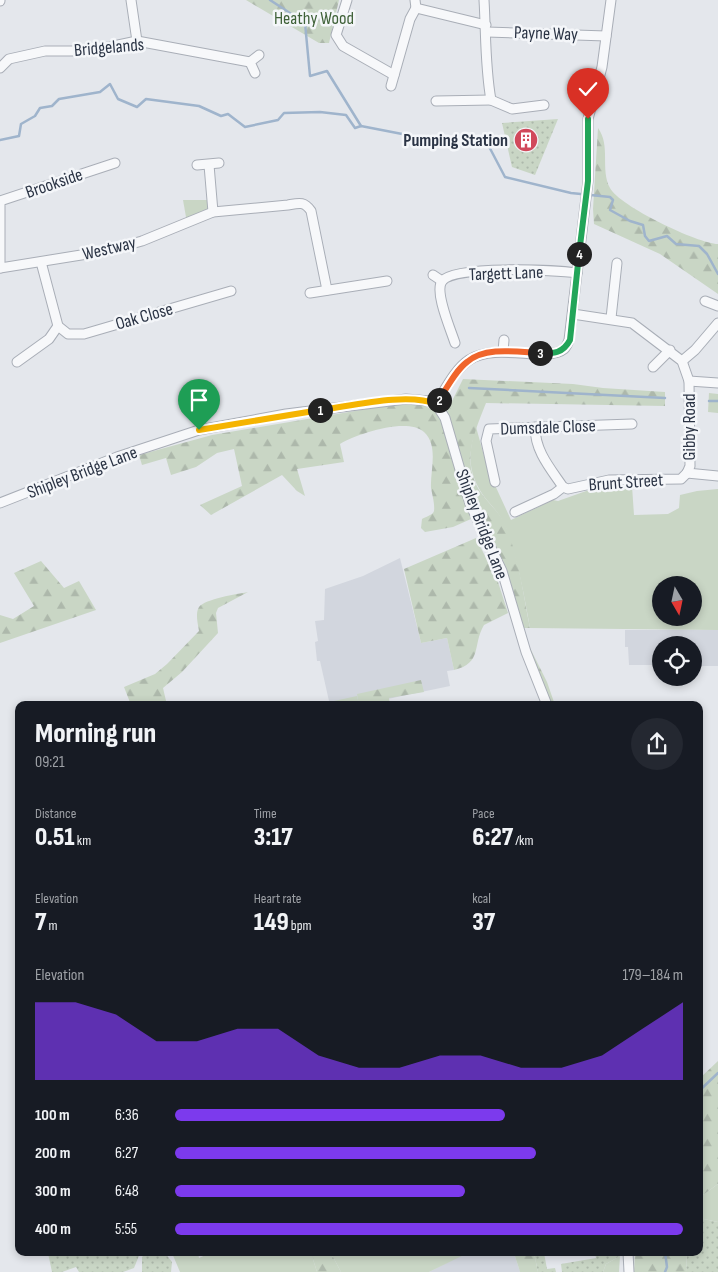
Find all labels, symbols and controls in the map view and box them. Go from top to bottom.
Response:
park label: Heathy Wood [274,8,354,29]
street label: Payne Way [514,22,578,45]
street label: Bridgelands [73,34,145,61]
pin [567,68,609,119]
icon: check [574,75,602,103]
building icon: Pumping Station [513,127,539,153]
place label: Pumping Station [403,130,508,151]
street label: Brookside [23,164,85,203]
street label: Westway [80,232,138,265]
pin: 4 [566,242,592,266]
text: 4 [576,246,583,263]
street label: Targett Lane [468,262,544,285]
street label: Oak Close [113,298,175,335]
pin: 3 [528,340,552,366]
text: 3 [537,345,544,362]
pin [178,379,220,430]
icon: arrive [185,386,213,414]
pin: 2 [426,388,452,412]
text: 2 [436,392,443,409]
street label: Gibby Road [679,394,700,460]
pin: 1 [308,398,332,422]
text: 1 [318,402,323,419]
street label: Dumsdale Close [500,415,596,440]
street label: Shipley Bridge Lane [24,442,140,503]
street label: Shipley Bridge Lane [451,466,512,582]
street label: Brunt Street [588,469,665,496]
north arrow [652,576,702,626]
map controls [652,576,702,686]
button: locate [652,636,702,686]
text: Morning run [35,717,156,750]
button: share [631,718,683,770]
text: 09:21 [35,753,65,772]
text: Distance [35,805,76,822]
text: Time [254,805,277,822]
text: Pace [472,805,495,822]
text: 0.51 [35,822,75,853]
text: 3:17 [254,822,293,853]
text: 6:27 [472,822,513,853]
text: km [75,832,91,849]
text: /km [513,832,533,849]
text: Elevation [35,890,78,907]
text: Heart rate [254,890,301,907]
text: kcal [472,890,491,907]
text: 7 [35,907,46,938]
text: 149 [254,907,289,938]
text: 37 [472,907,495,938]
text: m [46,917,58,934]
text: bpm [289,917,311,934]
text: Elevation [35,966,84,985]
text: 179–184 m [623,966,683,985]
text: 100 m [35,1106,70,1125]
text: 6:36 [115,1106,139,1125]
text: 200 m [35,1144,70,1163]
text: 6:27 [115,1144,138,1163]
text: 300 m [35,1182,71,1201]
text: 6:48 [115,1182,139,1201]
text: 400 m [35,1220,71,1239]
text: 5:55 [115,1220,137,1239]

